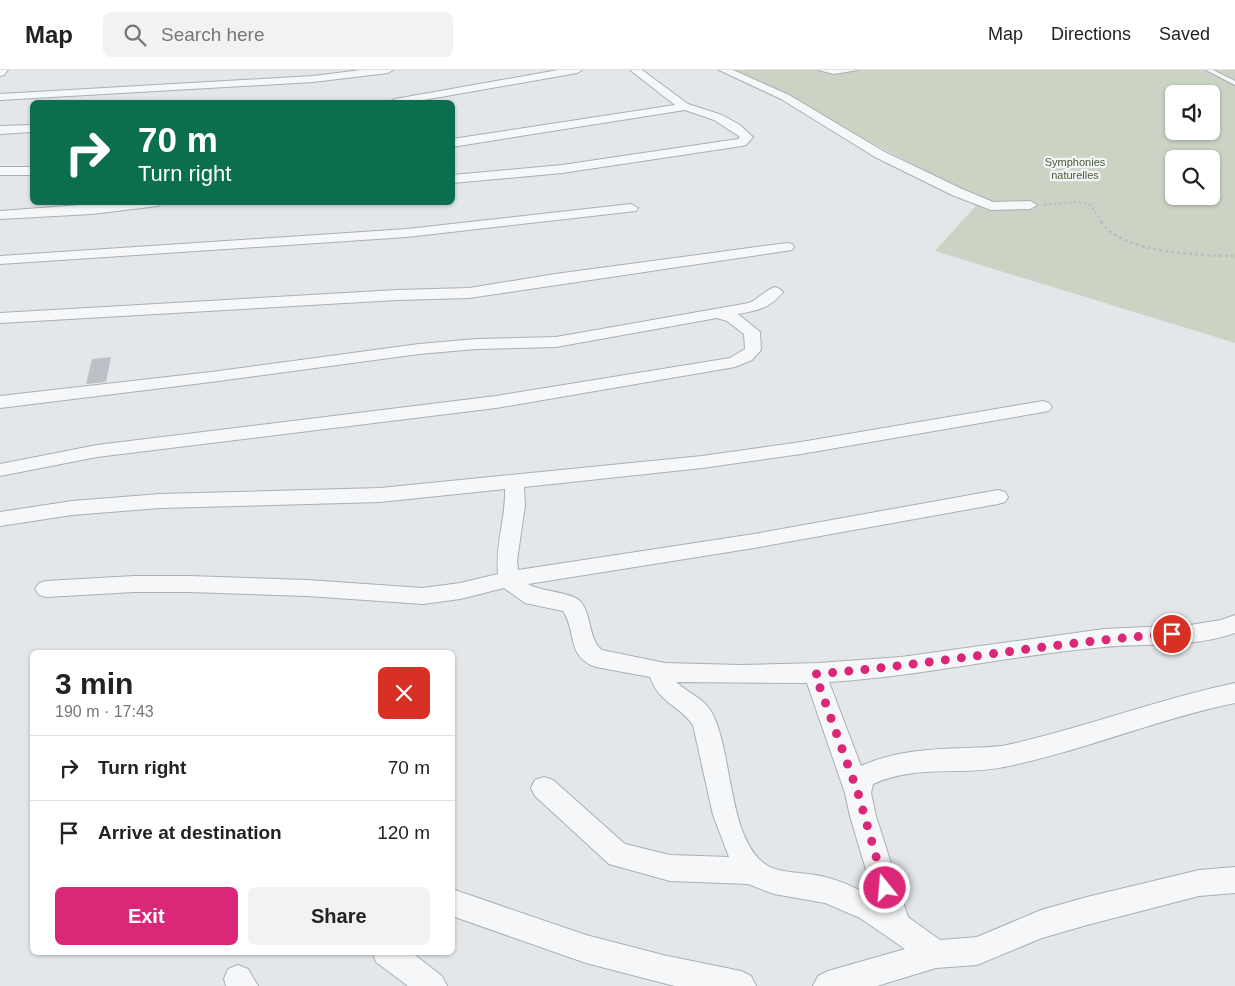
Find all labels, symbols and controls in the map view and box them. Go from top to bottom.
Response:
search box [103,12,453,57]
text: Map [25,21,73,48]
icon: search [121,21,149,49]
text: Search here [161,24,265,45]
text: Map [988,24,1023,44]
text: Directions [1051,24,1131,44]
text: Saved [1159,24,1210,44]
map controls [1165,85,1220,205]
button: sound [1165,85,1220,140]
icon: right [55,120,120,185]
text: 70 m [138,120,218,159]
button: search [1165,150,1220,205]
park label: Symphonies naturelles [1045,156,1106,181]
text: Turn right [138,161,231,186]
pin [1151,613,1193,655]
icon: arrive [1158,620,1186,648]
text: 3 min [55,667,133,700]
button: close [378,667,430,719]
text: 190 m · 17:43 [55,703,154,720]
icon: right [55,754,83,782]
text: Turn right [98,757,186,778]
text: 70 m [388,757,430,778]
icon: arrive [55,819,83,847]
text: Arrive at destination [98,822,282,843]
text: 120 m [377,822,430,843]
position arrow [858,861,910,913]
button: Exit [55,887,238,945]
button: Share [248,887,430,945]

